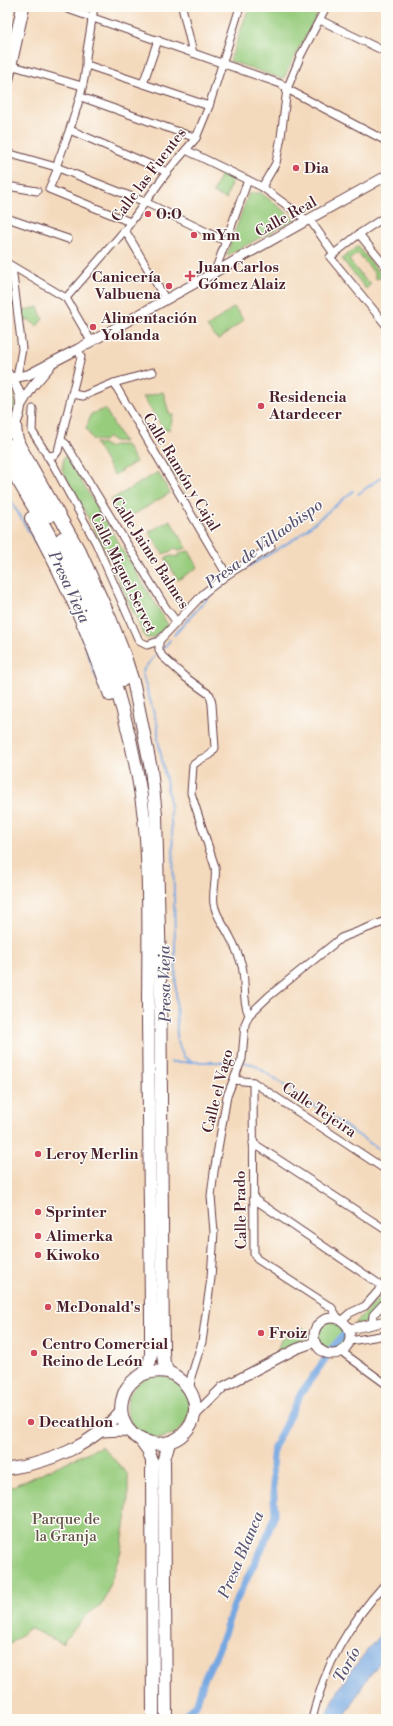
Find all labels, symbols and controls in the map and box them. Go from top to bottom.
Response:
street label: Calle las Fuentes [107,124,191,226]
place label: Dia [304,159,330,178]
marker: Dia [291,163,301,173]
street label: Calle Real [252,192,321,242]
place label: 0:0 [156,205,182,224]
marker: 0:0 [143,209,153,219]
place label: mYm [202,226,240,245]
marker: mYm [189,230,199,240]
place label: Juan Carlos Gómez Alaiz [196,258,286,294]
place label: Canicería Valbuena [92,268,162,304]
marker: Juan Carlos Gómez Alaiz [185,271,195,281]
marker: Canicería Valbuena [164,281,174,291]
place label: Alimentación Yolanda [100,309,198,345]
marker: Alimentación Yolanda [88,322,98,332]
place label: Residencia Atardecer [268,388,347,424]
marker: Residencia Atardecer [256,401,266,411]
street label: Calle Ramón y Cajal [138,409,224,535]
street label: Calle Jaime Balmes [107,493,193,613]
water label: Presa de Villaobispo [201,495,327,594]
street label: Calle Miguel Servet [86,510,160,636]
water label: Presa Vieja [43,547,94,626]
water label: Presa Vieja [154,945,176,1024]
street label: Calle el Vago [198,1047,238,1135]
street label: Calle Tejeira [278,1078,360,1142]
place label: Leroy Merlin [46,1145,139,1164]
marker: Leroy Merlin [33,1149,43,1159]
street label: Calle Prado [231,1171,251,1249]
place label: Sprinter [46,1203,107,1222]
marker: Sprinter [33,1207,43,1217]
place label: Alimerka [45,1227,114,1246]
marker: Alimerka [33,1231,43,1241]
place label: Kiwoko [46,1246,100,1265]
marker: Kiwoko [33,1250,43,1260]
place label: McDonald's [56,1298,140,1317]
marker: McDonald's [43,1302,53,1312]
place label: Froiz [269,1324,307,1343]
marker: Froiz [256,1328,266,1338]
place label: Centro Comercial Reino de León [42,1335,168,1371]
marker: Centro Comercial Reino de León [29,1348,39,1358]
place label: Decathlon [39,1413,114,1432]
marker: Decathlon [26,1417,36,1427]
water label: Presa Blanca [213,1508,268,1602]
park label: Parque de la Granja [32,1510,100,1546]
water label: Torío [329,1643,365,1687]

